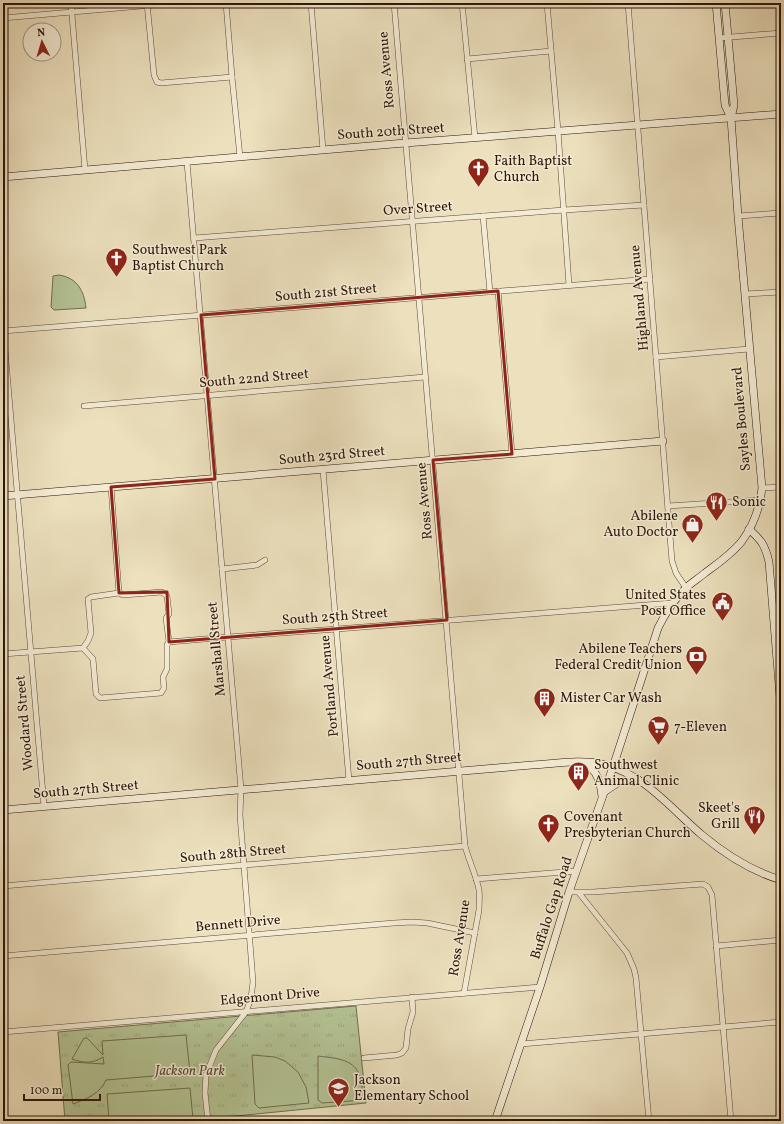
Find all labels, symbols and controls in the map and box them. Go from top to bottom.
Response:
north arrow [22,22,62,62]
text: N [37,26,46,41]
street label: Ross Avenue [374,30,400,109]
street label: South 20th Street [337,119,445,145]
place label: Faith Baptist Church [494,152,572,187]
church icon: Faith Baptist Church [465,156,491,189]
street label: Over Street [383,197,453,221]
place label: Southwest Park Baptist Church [132,241,228,276]
street label: Highland Avenue [626,244,654,352]
church icon: Southwest Park Baptist Church [103,245,129,278]
street label: South 21st Street [274,279,378,307]
street label: South 22nd Street [198,365,310,393]
street label: Sayles Boulevard [728,366,756,472]
street label: South 23rd Street [278,442,386,470]
street label: Ross Avenue [412,461,438,540]
restaurant icon: Sonic [704,489,730,522]
place label: Sonic [732,493,766,512]
place label: Abilene Auto Doctor [603,507,678,542]
shop icon: Abilene Auto Doctor [680,511,706,544]
place label: United States Post Office [625,586,706,621]
public building icon: United States Post Office [709,590,735,623]
street label: Marshall Street [203,601,231,697]
street label: South 25th Street [281,604,389,630]
street label: Portland Avenue [316,634,344,738]
place label: Abilene Teachers Federal Credit Union [555,640,682,675]
bank icon: Abilene Teachers Federal Credit Union [684,644,710,677]
street label: Woodard Street [11,674,39,772]
building icon: Mister Car Wash [532,685,558,718]
place label: Mister Car Wash [560,689,662,708]
supermarket icon: 7-Eleven [646,714,672,747]
place label: 7-Eleven [674,718,727,737]
street label: South 27th Street [355,748,463,776]
place label: Southwest Animal Clinic [594,756,679,791]
building icon: Southwest Animal Clinic [566,760,592,793]
street label: South 27th Street [32,776,140,804]
place label: Skeet's Grill [698,799,740,834]
restaurant icon: Skeet's Grill [742,803,768,836]
place label: Covenant Presbyterian Church [564,808,691,843]
church icon: Covenant Presbyterian Church [535,812,561,845]
street label: South 28th Street [179,840,287,868]
street label: Buffalo Gap Road [526,854,578,962]
street label: Ross Avenue [445,898,475,978]
street label: Bennett Drive [195,911,282,937]
street label: Edgemont Drive [219,983,321,1011]
park label: Jackson Park [153,1062,225,1081]
place label: Jackson Elementary School [354,1071,469,1106]
school or university icon: Jackson Elementary School [326,1075,352,1108]
scale bar [24,1076,100,1102]
text: 100 m [30,1083,63,1099]

